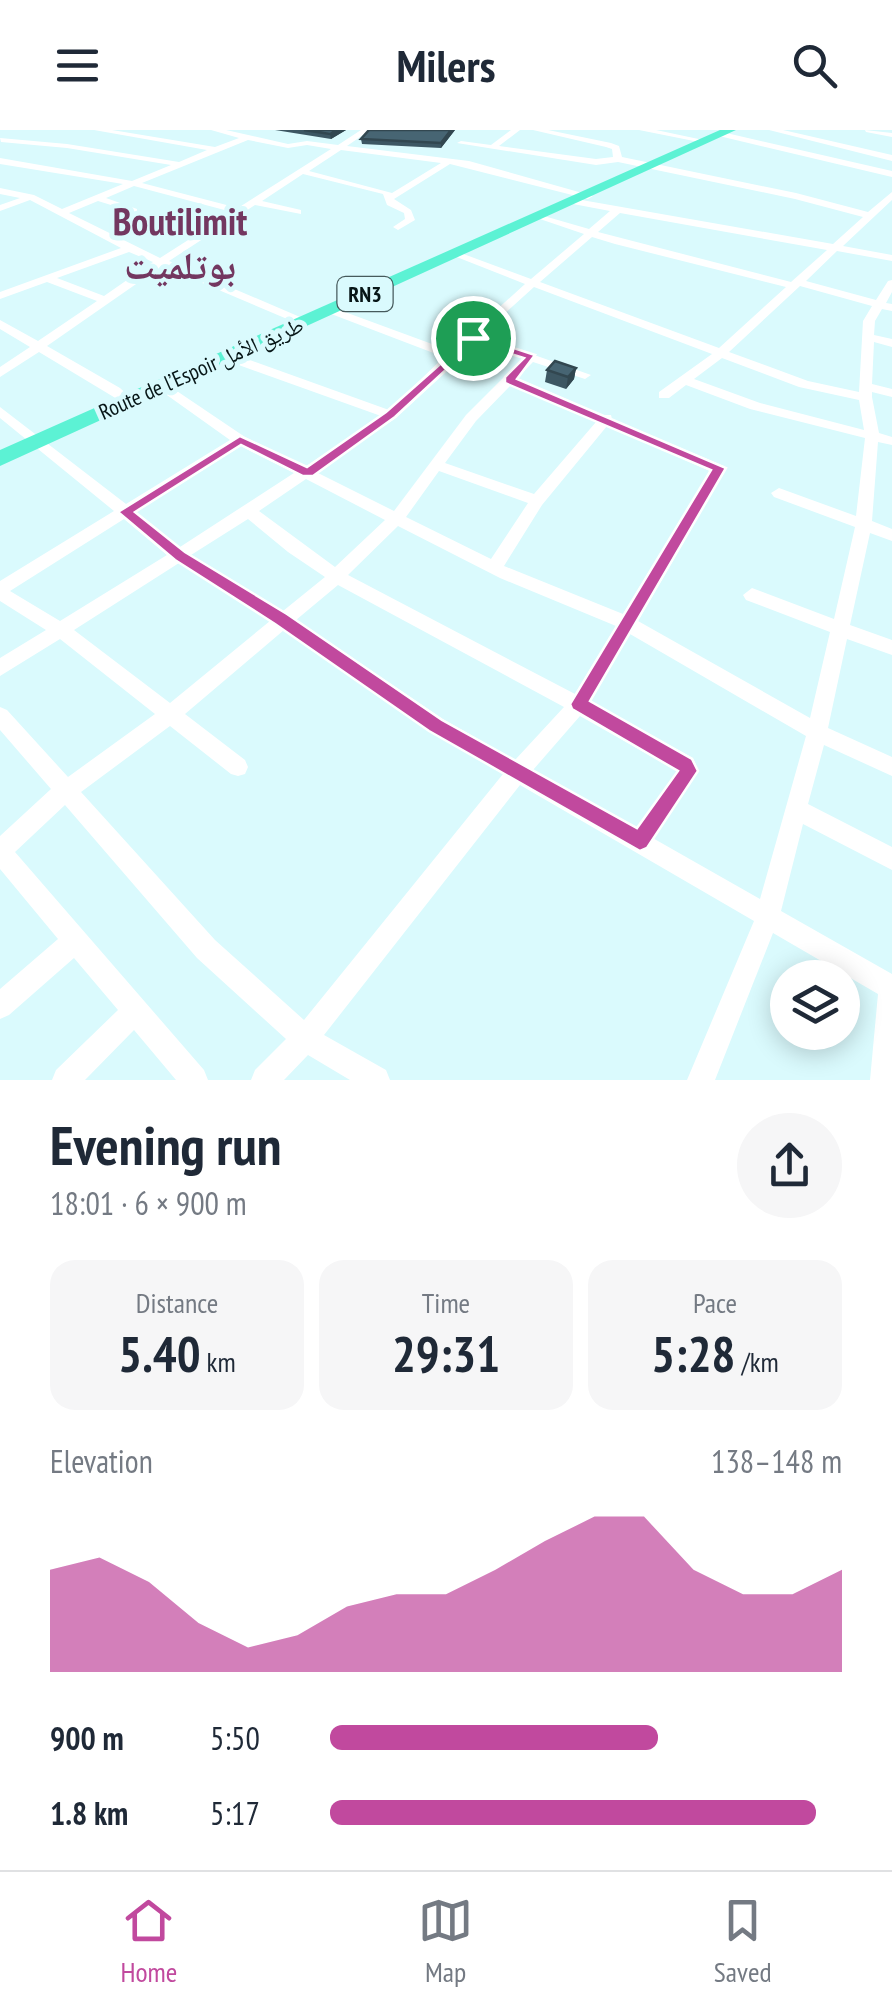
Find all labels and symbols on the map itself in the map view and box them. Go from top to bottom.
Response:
district label: Boutilimit بوتلميت [113,196,247,289]
road number: RN3 [338,277,392,311]
pin [431,296,516,381]
street label: Route de l’Espoir طريق الأمل [94,310,308,426]

